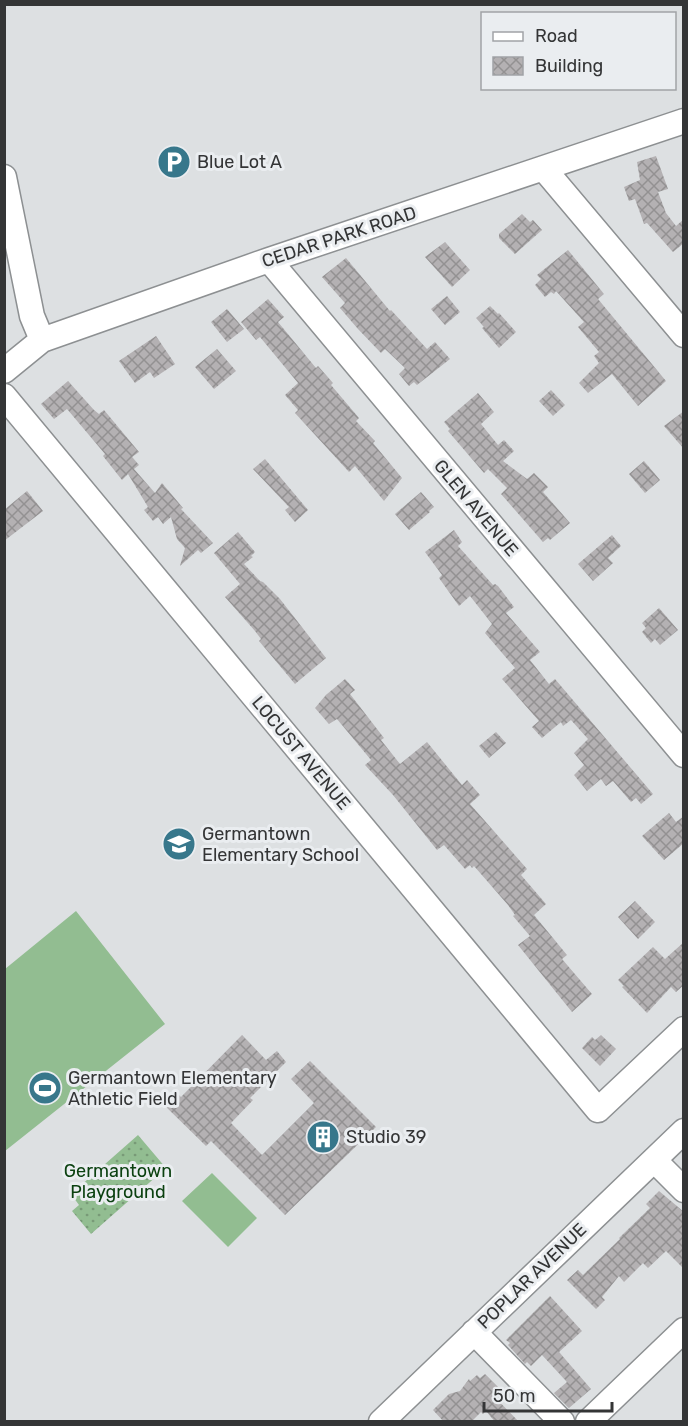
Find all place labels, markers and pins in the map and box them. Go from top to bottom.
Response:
parking icon: Blue Lot A [156,144,192,180]
place label: Blue Lot A [197,151,282,173]
place label: Germantown Elementary School [202,823,359,866]
school or university icon: Germantown Elementary School [161,826,197,862]
place label: Germantown Elementary Athletic Field [68,1067,277,1110]
sports icon: Germantown Elementary Athletic Field [27,1070,63,1106]
building icon: Studio 39 [305,1119,341,1155]
place label: Studio 39 [346,1126,426,1148]

